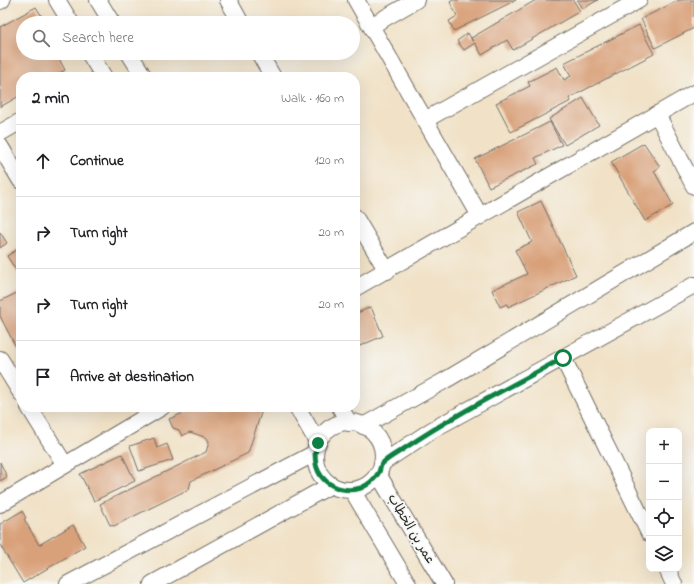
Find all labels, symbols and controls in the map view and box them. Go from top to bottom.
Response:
search box [16,16,360,60]
icon: search [30,27,52,49]
text: Search here [62,27,134,49]
text: 2 min [32,86,69,111]
text: Walk · 160 m [281,89,344,108]
icon: ahead [32,150,54,172]
text: Continue [70,150,124,172]
text: 120 m [314,151,344,170]
icon: right [32,222,54,244]
text: Turn right [70,222,128,244]
text: 20 m [319,223,344,242]
icon: right [32,294,54,316]
text: Turn right [70,294,128,316]
text: 20 m [319,295,344,314]
route start [554,349,572,367]
icon: arrive [32,366,54,388]
text: Arrive at destination [70,366,194,388]
map controls [646,428,682,572]
button: + [646,428,682,464]
route end [309,434,327,452]
button: − [646,464,682,500]
street label: عمر بن الخطاب [383,490,439,568]
button: locate [646,500,682,536]
button: layers [646,536,682,572]

